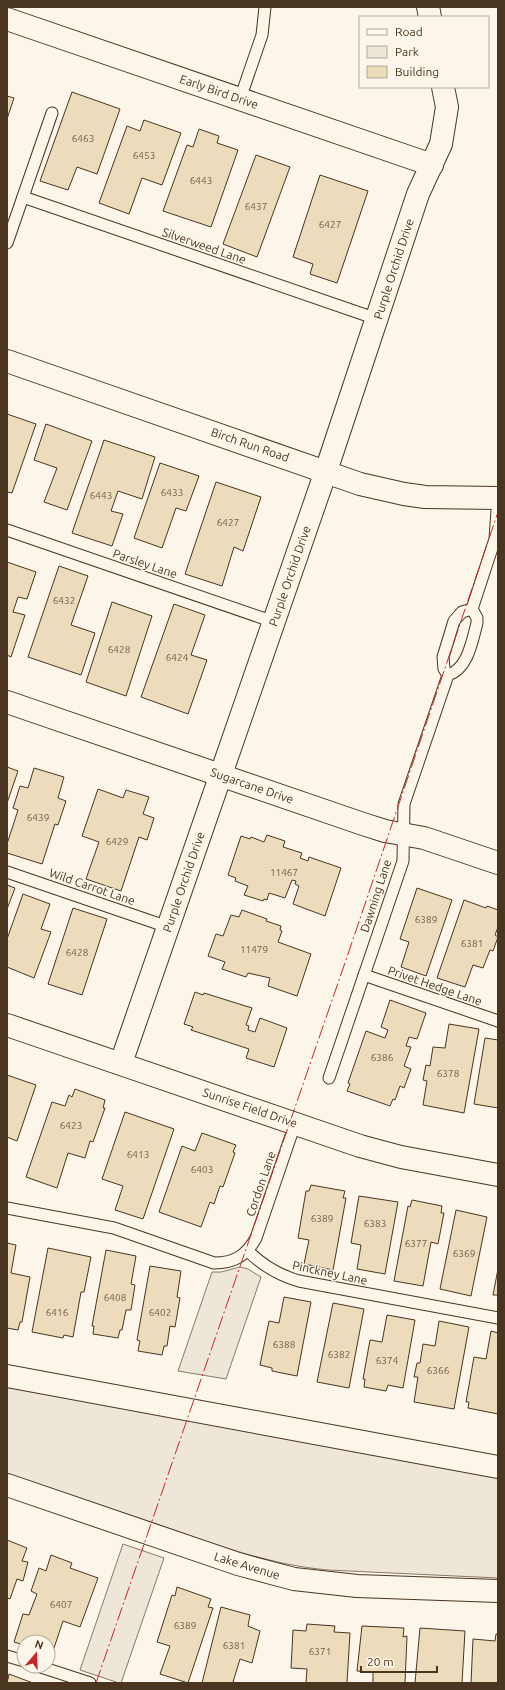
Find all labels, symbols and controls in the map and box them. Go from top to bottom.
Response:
legend [359,16,489,88]
text: Road [395,25,423,38]
text: Park [395,45,419,58]
text: Building [395,65,439,78]
street label: Early Bird Drive [178,72,260,111]
house number: 6463 [72,133,94,144]
house number: 6453 [133,150,155,161]
house number: 6443 [190,175,212,186]
house number: 6437 [245,201,267,212]
street label: Purple Orchid Drive [371,217,416,321]
house number: 6427 [319,219,341,230]
street label: Silverweed Lane [161,225,248,266]
street label: Birch Run Road [209,425,291,464]
house number: 6433 [161,487,183,498]
house number: 6443 [90,490,112,501]
house number: 6427 [217,517,239,528]
street label: Purple Orchid Drive [266,524,313,628]
street label: Parsley Lane [111,546,179,581]
house number: 6432 [53,595,75,606]
house number: 6428 [108,644,131,655]
house number: 6424 [166,652,189,663]
street label: Sugarcane Drive [209,765,295,806]
house number: 6439 [27,812,49,823]
street label: Purple Orchid Drive [160,830,207,934]
house number: 6429 [106,836,128,847]
street label: Dawning Lane [358,858,393,934]
street label: Wild Carrot Lane [47,866,137,907]
house number: 11467 [270,867,298,878]
house number: 6389 [415,914,437,925]
house number: 6381 [461,938,483,949]
house number: 11479 [240,944,268,955]
house number: 6428 [66,947,89,958]
street label: Privet Hedge Lane [386,963,484,1008]
house number: 6386 [371,1052,394,1063]
house number: 6378 [437,1068,460,1079]
street label: Sunrise Field Drive [201,1085,299,1130]
house number: 6423 [60,1120,82,1131]
house number: 6413 [127,1149,149,1160]
street label: Cordon Lane [243,1149,278,1218]
house number: 6403 [191,1164,213,1175]
house number: 6389 [311,1213,333,1224]
house number: 6383 [364,1218,386,1229]
house number: 6377 [405,1238,427,1249]
house number: 6369 [453,1248,475,1259]
street label: Pinckney Lane [291,1258,369,1287]
house number: 6408 [104,1292,127,1303]
house number: 6416 [46,1307,69,1318]
house number: 6402 [149,1307,171,1318]
house number: 6388 [273,1339,296,1350]
house number: 6382 [328,1349,350,1360]
house number: 6374 [376,1355,399,1366]
house number: 6366 [427,1365,450,1376]
street label: Lake Avenue [213,1549,282,1582]
house number: 6407 [50,1599,72,1610]
house number: 6389 [174,1620,196,1631]
north arrow [16,1634,56,1674]
text: N [33,1638,45,1652]
house number: 6381 [223,1640,245,1651]
house number: 6371 [309,1646,331,1657]
scale bar [361,1648,437,1674]
text: 20 m [367,1655,394,1668]

